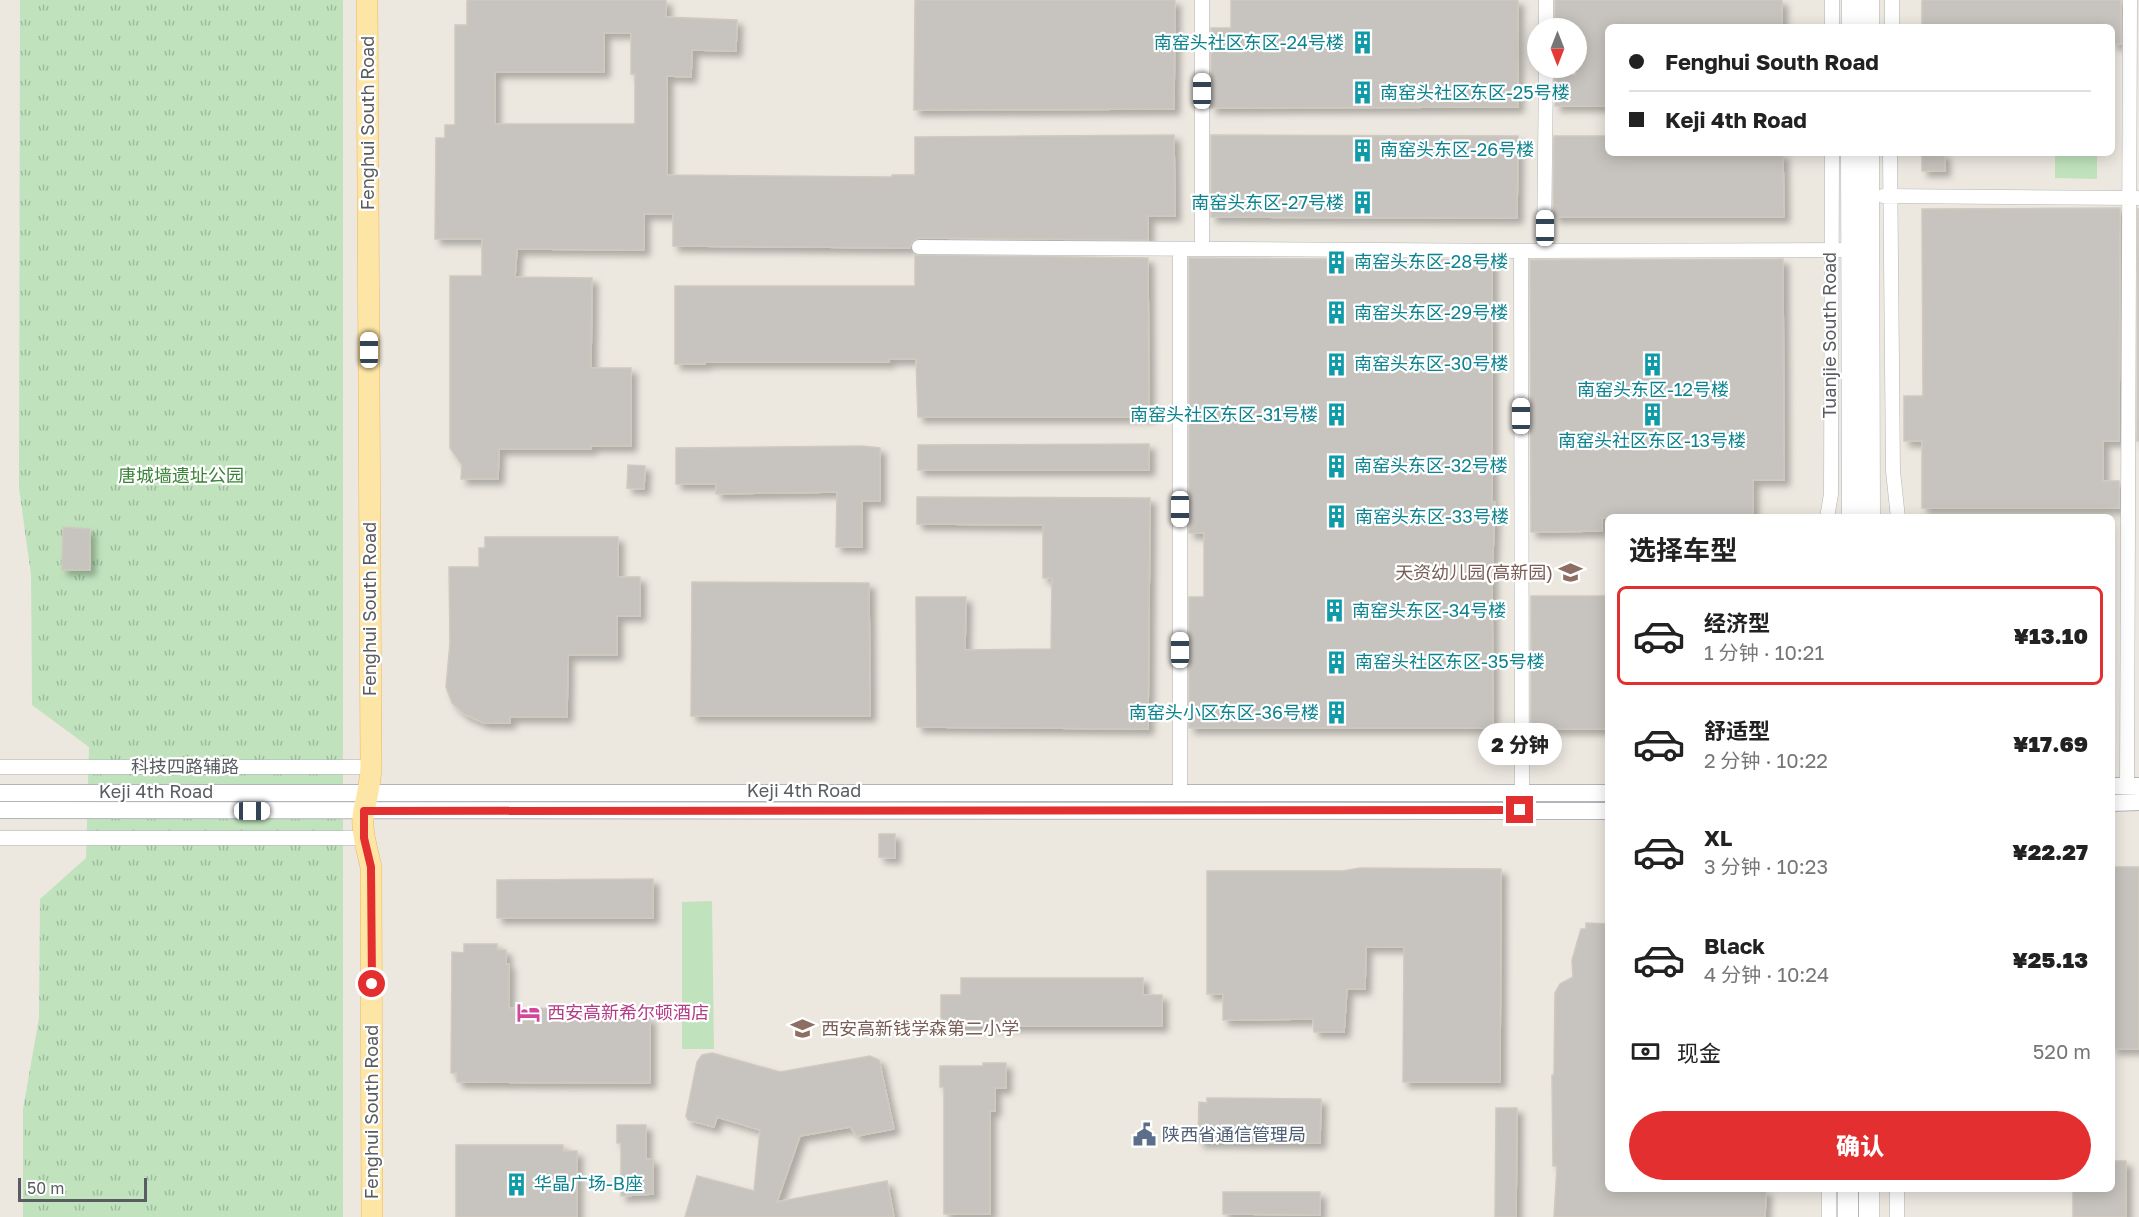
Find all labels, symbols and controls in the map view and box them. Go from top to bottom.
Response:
north arrow [1527,18,1587,78]
map controls [1527,18,1587,78]
building icon: 南窑头社区东区-24号楼 [1349,30,1375,56]
place label: 南窑头社区东区-24号楼 [1154,31,1344,53]
street label: Fenghui South Road [356,36,378,210]
text: Fenghui South Road [1665,48,1879,75]
car [1193,73,1211,109]
building icon: 南窑头社区东区-25号楼 [1349,80,1375,106]
place label: 南窑头社区东区-25号楼 [1380,81,1570,103]
text: Keji 4th Road [1665,106,1807,133]
building icon: 南窑头东区-26号楼 [1349,137,1375,163]
place label: 南窑头东区-26号楼 [1380,138,1534,160]
building icon: 南窑头东区-27号楼 [1349,190,1375,216]
place label: 南窑头东区-27号楼 [1191,191,1344,213]
car [1536,210,1554,246]
building icon: 南窑头东区-28号楼 [1323,249,1349,275]
place label: 南窑头东区-28号楼 [1354,250,1508,272]
street label: Tuanjie South Road [1818,252,1840,418]
building icon: 南窑头东区-29号楼 [1323,300,1349,326]
place label: 南窑头东区-29号楼 [1354,301,1508,323]
car [360,332,378,368]
building icon: 南窑头东区-30号楼 [1323,351,1349,377]
building icon: 南窑头东区-12号楼 [1640,351,1666,377]
place label: 南窑头东区-30号楼 [1354,352,1509,374]
place label: 南窑头东区-12号楼 [1577,378,1729,400]
car [1512,398,1530,434]
building icon: 南窑头社区东区-31号楼 [1323,402,1349,428]
building icon: 南窑头社区东区-13号楼 [1639,402,1665,428]
place label: 南窑头社区东区-31号楼 [1130,403,1318,425]
place label: 南窑头社区东区-13号楼 [1558,429,1746,451]
building icon: 南窑头东区-32号楼 [1323,453,1349,479]
place label: 南窑头东区-32号楼 [1354,454,1508,476]
park label: 唐城墙遗址公园 [118,464,244,486]
car [1171,491,1189,527]
building icon: 南窑头东区-33号楼 [1324,504,1350,530]
place label: 南窑头东区-33号楼 [1355,505,1509,527]
street label: Fenghui South Road [358,522,380,696]
text: 选择车型 [1629,534,1737,566]
school or university icon: 天资幼儿园(高新园) [1558,560,1584,586]
place label: 天资幼儿园(高新园) [1395,561,1553,583]
building icon: 南窑头东区-34号楼 [1321,598,1347,624]
place label: 南窑头东区-34号楼 [1352,599,1506,621]
icon: car [1632,609,1686,663]
text: 经济型 [1704,609,1770,636]
text: ¥13.10 [2014,622,2088,649]
car [1171,632,1189,668]
text: 1 分钟 · 10:21 [1704,640,1824,664]
building icon: 南窑头社区东区-35号楼 [1324,649,1350,675]
place label: 南窑头社区东区-35号楼 [1355,650,1545,672]
building icon: 南窑头小区东区-36号楼 [1324,700,1350,726]
place label: 南窑头小区东区-36号楼 [1129,701,1319,723]
icon: car [1632,717,1686,771]
text: 舒适型 [1704,717,1770,744]
callout: 2 分钟 [1478,723,1562,765]
text: ¥17.69 [2013,730,2088,757]
text: 2 分钟 [1491,732,1549,756]
text: 2 分钟 · 10:22 [1704,748,1828,772]
street label: 科技四路辅路 [131,755,239,777]
street label: Keji 4th Road [747,779,861,801]
street label: Keji 4th Road [99,780,213,802]
route end [1506,796,1533,823]
car [234,802,270,820]
text: XL [1704,824,1732,851]
icon: car [1632,825,1686,879]
text: ¥22.27 [2012,838,2088,865]
text: 3 分钟 · 10:23 [1704,854,1828,878]
text: Black [1704,932,1765,959]
icon: car [1632,933,1686,987]
text: ¥25.13 [2012,946,2088,973]
text: 4 分钟 · 10:24 [1704,962,1829,986]
route start [358,970,385,997]
hotel icon: 西安高新希尔顿酒店 [516,1000,542,1026]
place label: 西安高新希尔顿酒店 [547,1001,709,1023]
school or university icon: 西安高新钱学森第二小学 [790,1016,816,1042]
place label: 西安高新钱学森第二小学 [821,1017,1019,1039]
street label: Fenghui South Road [360,1025,382,1199]
icon: cash [1629,1035,1662,1068]
text: 现金 [1677,1039,1721,1066]
text: 520 m [2033,1039,2091,1063]
button: 确认 [1629,1111,2091,1180]
public building icon: 陕西省通信管理局 [1131,1122,1157,1148]
place label: 陕西省通信管理局 [1162,1123,1306,1145]
building icon: 华晶广场-B座 [503,1171,529,1197]
place label: 华晶广场-B座 [534,1172,643,1194]
scale bar [18,1175,147,1202]
text: 50 m [27,1178,64,1198]

